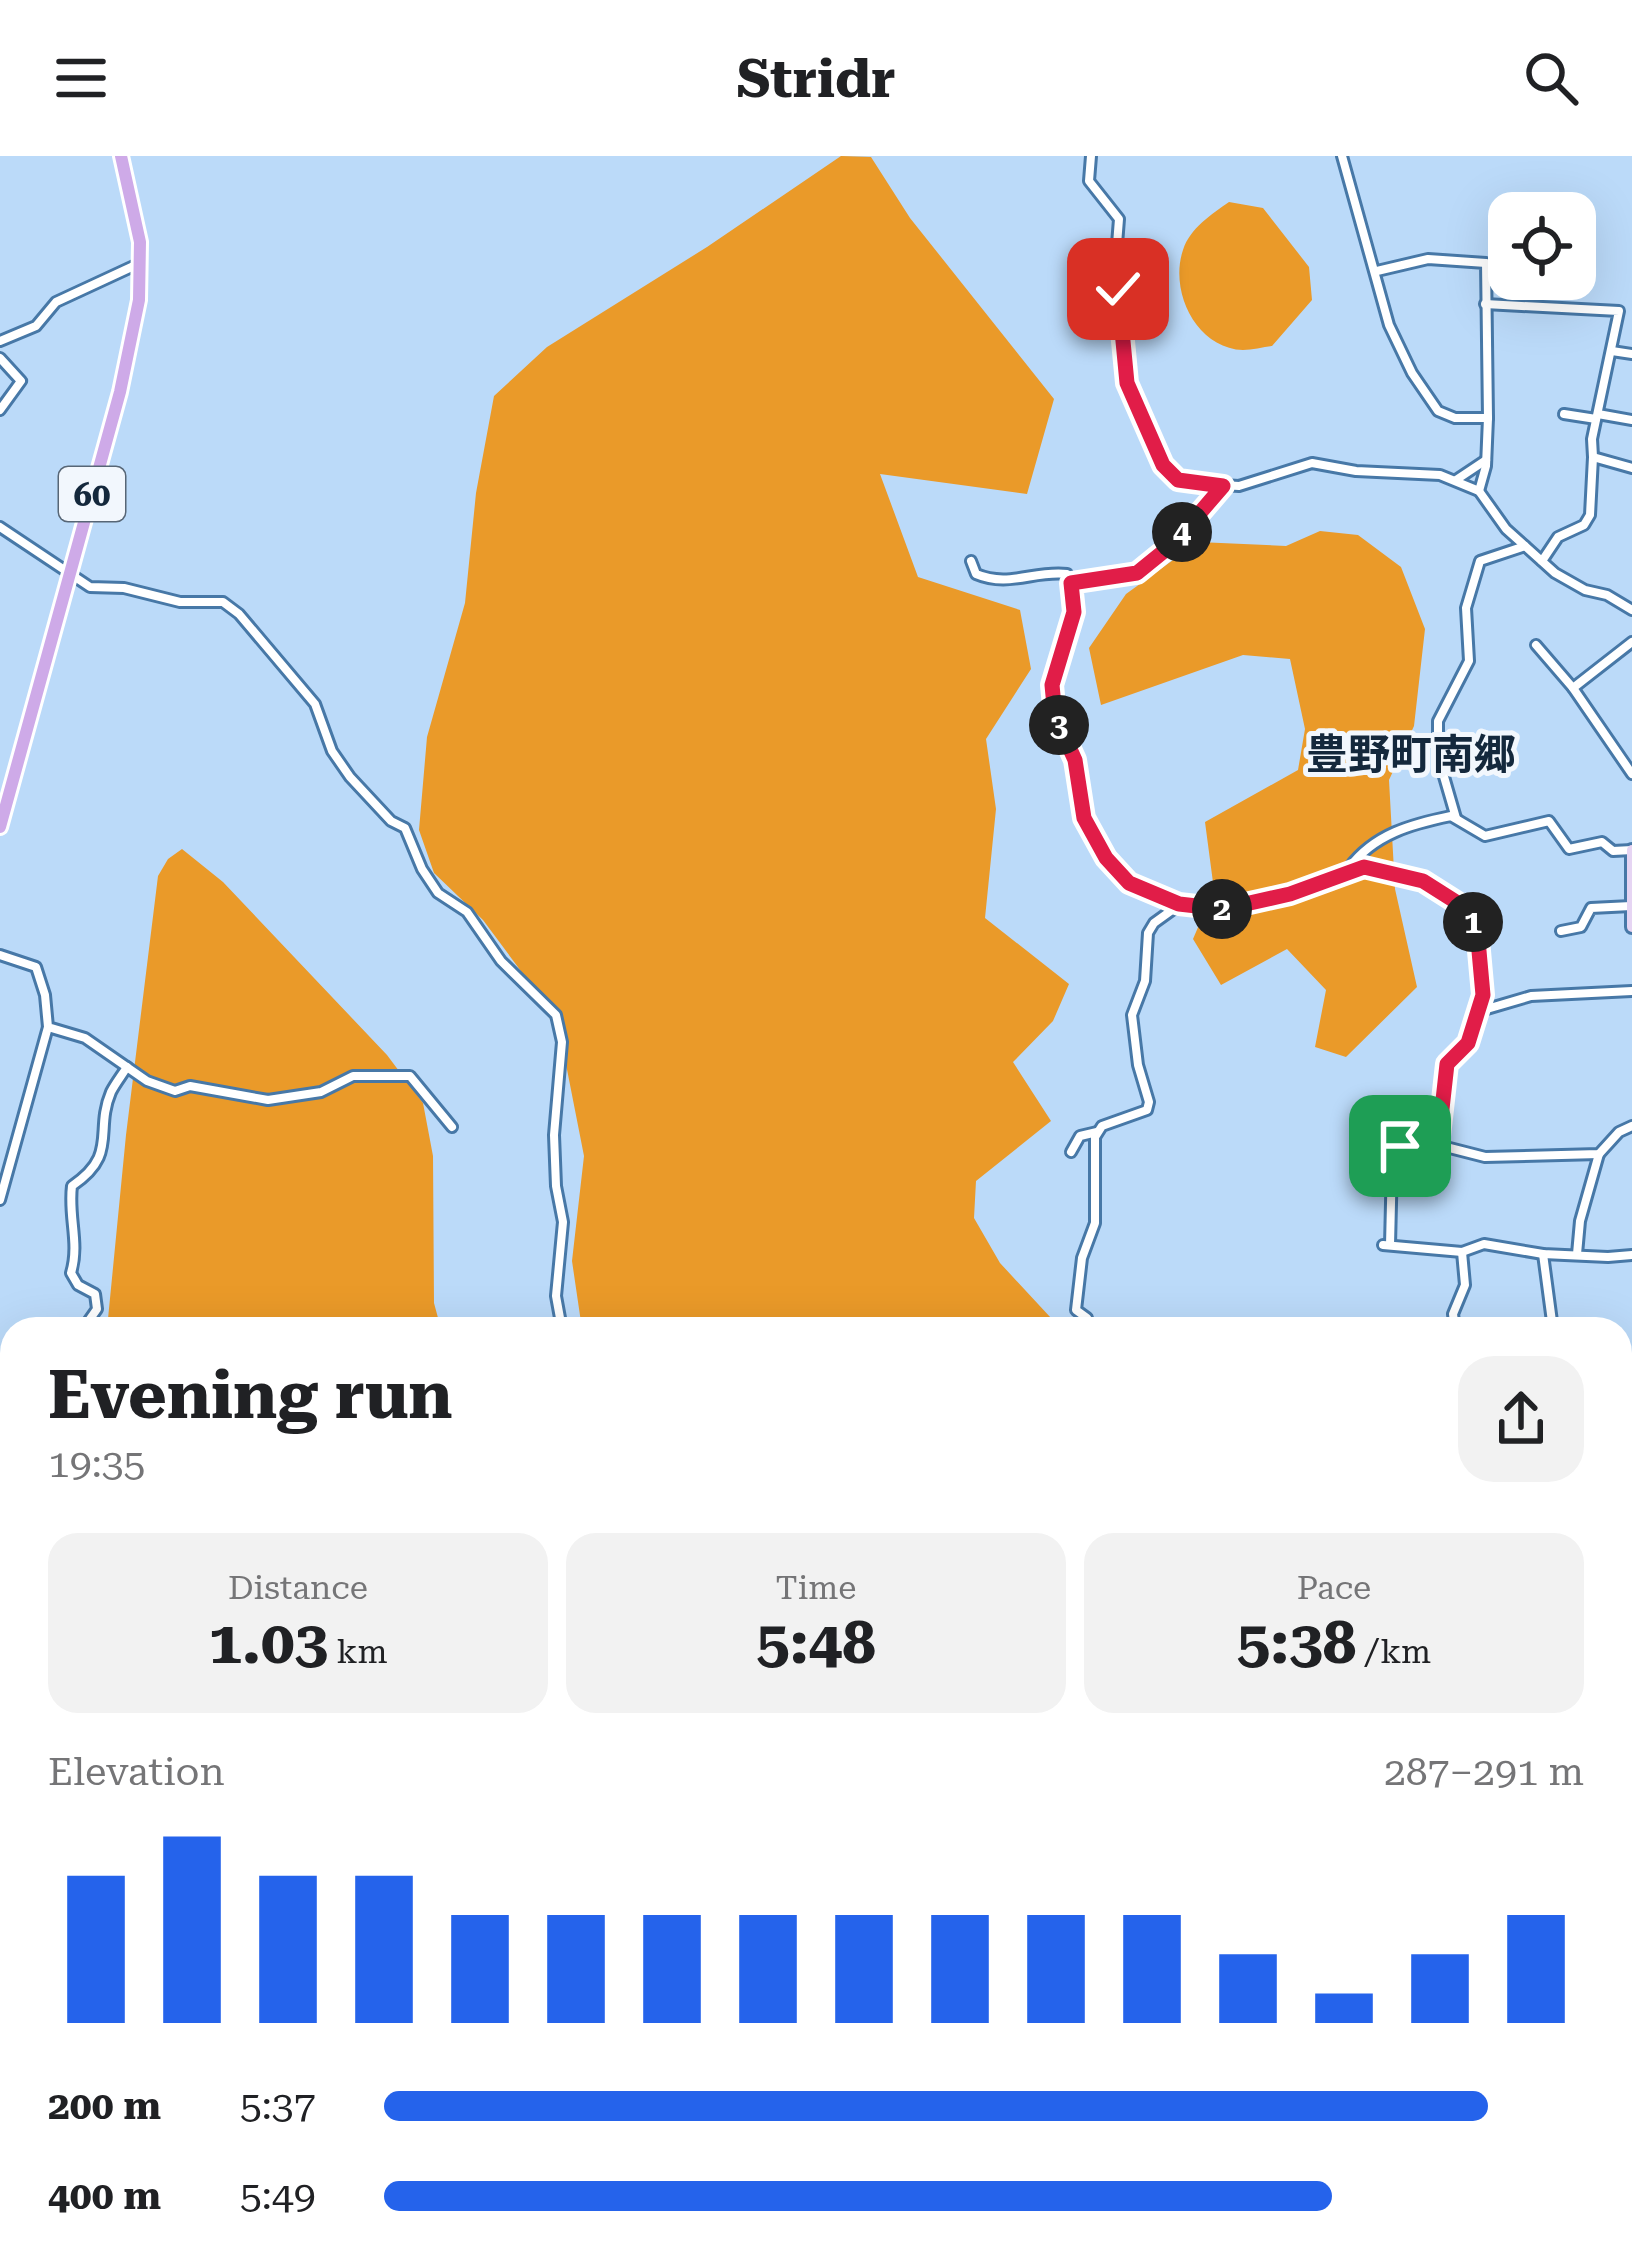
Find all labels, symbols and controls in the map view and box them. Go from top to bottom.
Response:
icon: menu [48,45,114,111]
icon: search [1518,45,1584,111]
text: Stridr [736,47,896,110]
map controls [1488,192,1596,300]
button: locate [1488,192,1596,300]
pin [1067,238,1169,340]
icon: check [1085,256,1151,322]
road number: 60 [59,467,125,521]
pin: 4 [1152,502,1212,562]
text: 4 [1173,512,1191,551]
pin: 3 [1029,695,1089,755]
text: 3 [1050,705,1068,744]
district label: 豊野町南郷 [1306,730,1516,779]
pin: 2 [1192,879,1252,939]
text: 2 [1213,889,1231,928]
pin: 1 [1443,892,1503,952]
text: 1 [1464,902,1482,941]
pin [1349,1095,1451,1197]
icon: arrive [1367,1113,1433,1179]
button: share [1458,1356,1584,1482]
text: Evening run [48,1357,453,1434]
text: 19:35 [48,1441,145,1487]
text: Distance [228,1568,368,1607]
text: Time [776,1568,856,1607]
text: Pace [1297,1568,1371,1607]
text: 1.03 [208,1607,328,1678]
text: 5:48 [756,1607,876,1678]
text: 5:38 [1237,1607,1356,1678]
text: km [328,1632,388,1671]
text: /km [1356,1632,1431,1671]
text: Elevation [48,1749,225,1795]
text: 287–291 m [1384,1749,1584,1795]
text: 200 m [48,2083,161,2129]
text: 5:37 [240,2083,316,2129]
text: 400 m [48,2173,161,2219]
text: 5:49 [240,2173,316,2219]

